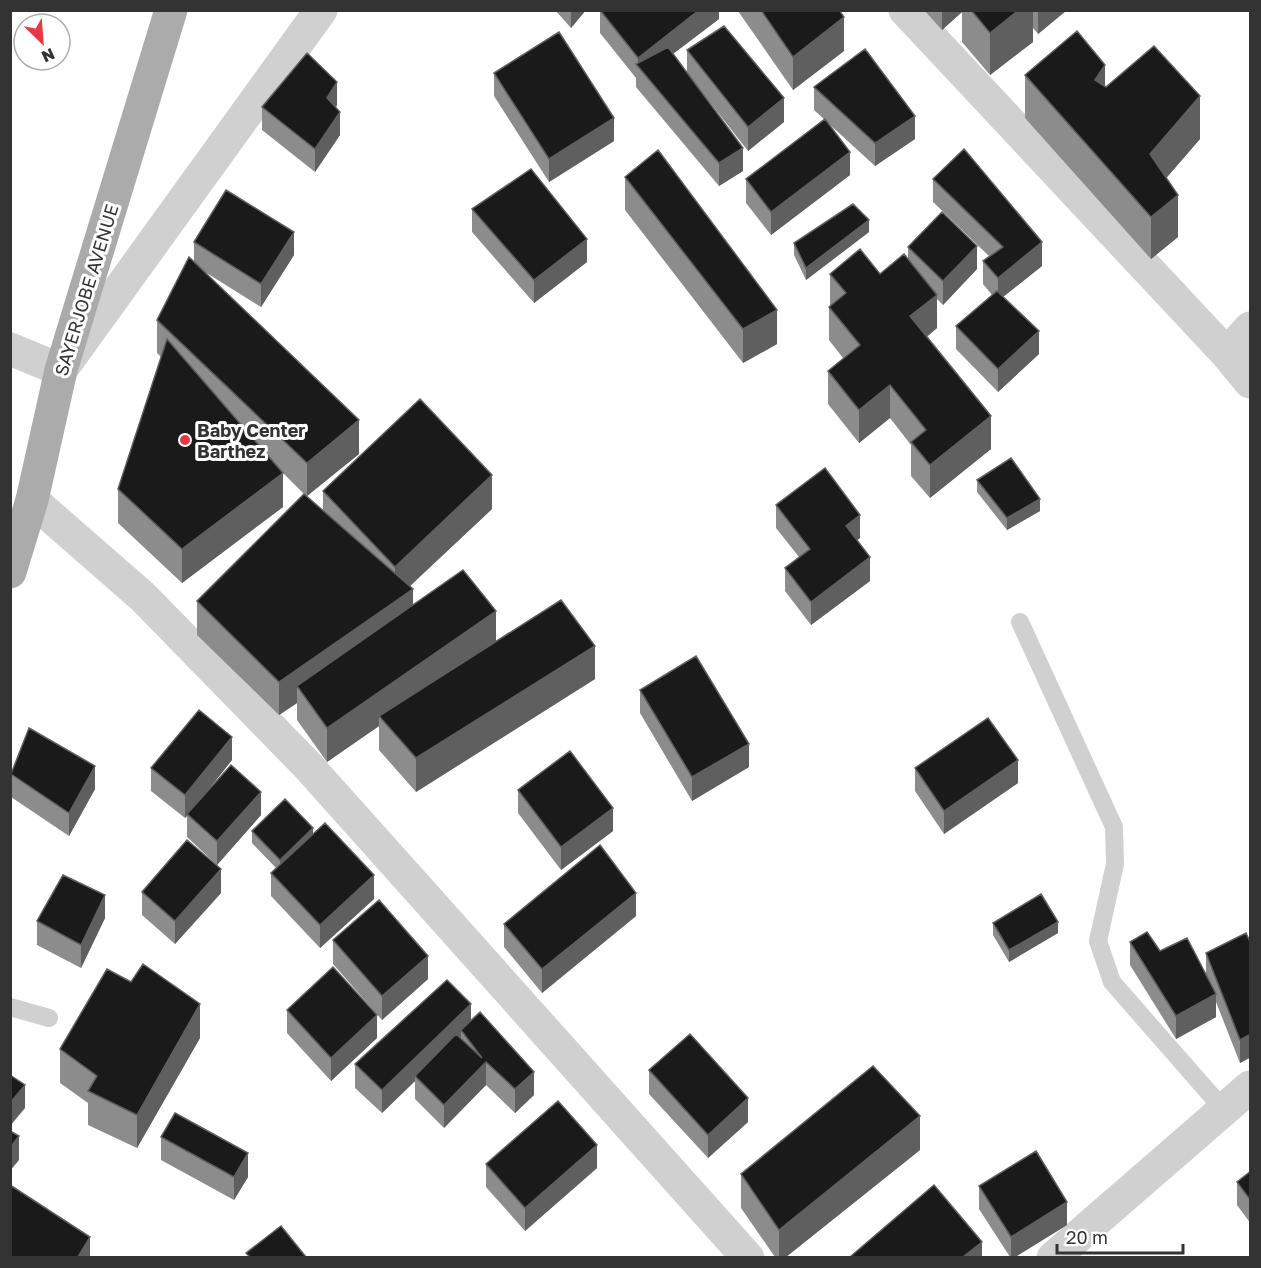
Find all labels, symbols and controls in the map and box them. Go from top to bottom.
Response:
north arrow [12,12,72,72]
text: N [39,44,58,67]
street label: SAYERJOBE AVENUE [49,202,123,378]
place label: Baby Center Barthez [197,419,305,462]
marker: Baby Center Barthez [178,433,192,447]
scale bar [1057,1217,1183,1255]
text: 20 m [1066,1226,1108,1248]

